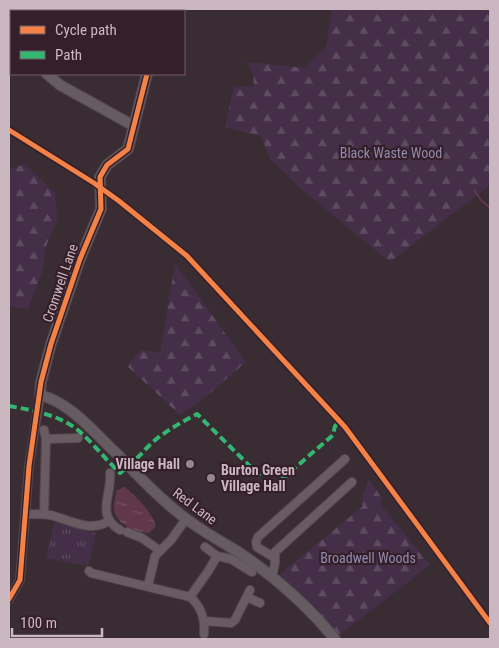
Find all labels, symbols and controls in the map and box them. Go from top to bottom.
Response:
legend [10,10,185,75]
text: Cycle path [55,21,117,39]
text: Path [55,46,82,64]
park label: Black Waste Wood [340,145,442,161]
street label: Cromwell Lane [39,241,81,324]
place label: Village Hall [116,456,180,472]
marker: Village Hall [184,458,196,470]
place label: Burton Green Village Hall [221,462,295,494]
marker: Burton Green Village Hall [205,472,217,484]
street label: Red Lane [170,484,220,528]
park label: Broadwell Woods [320,550,416,566]
scale bar [12,606,102,638]
text: 100 m [20,614,57,632]

